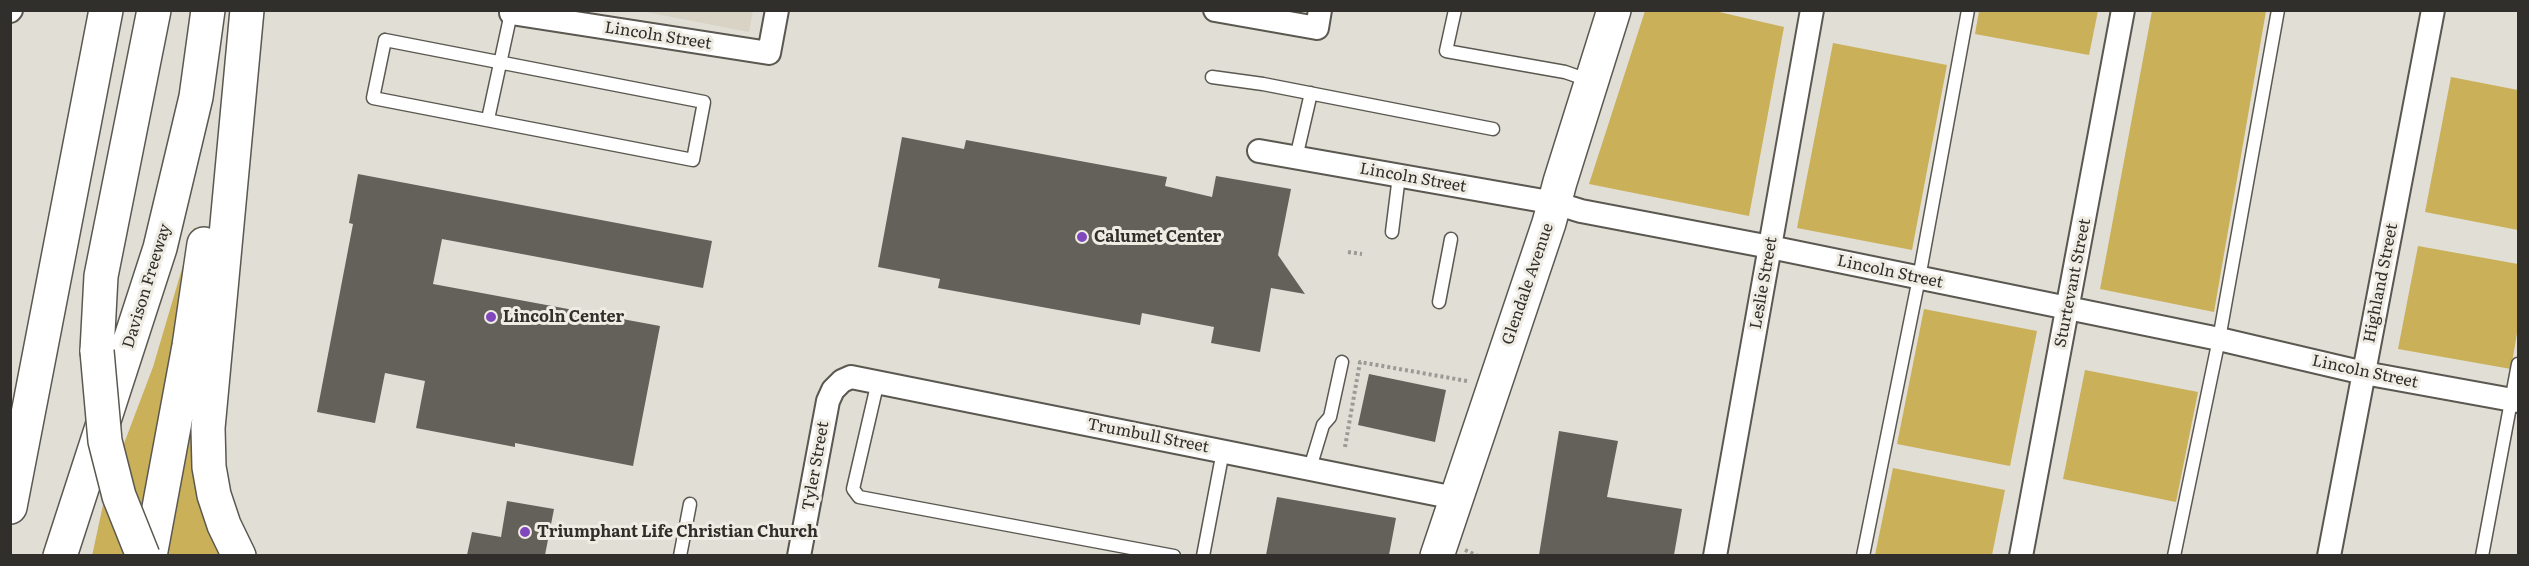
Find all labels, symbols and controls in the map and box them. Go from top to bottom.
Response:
street label: Lincoln Street [603,18,713,54]
street label: Lincoln Street [1358,159,1468,197]
street label: Sturtevant Street [2051,217,2095,349]
street label: Davison Freeway [119,221,175,351]
street label: Glendale Avenue [1498,221,1558,347]
street label: Highland Street [2360,222,2402,344]
place label: Calumet Center [1094,227,1221,247]
marker: Calumet Center [1075,230,1089,244]
street label: Leslie Street [1746,235,1782,331]
street label: Lincoln Street [1835,251,1945,293]
place label: Lincoln Center [503,307,624,327]
marker: Lincoln Center [484,310,498,324]
street label: Lincoln Street [2310,351,2420,393]
street label: Trumbull Street [1085,415,1211,457]
street label: Tyler Street [799,420,833,512]
place label: Triumphant Life Christian Church [537,522,818,542]
marker: Triumphant Life Christian Church [518,525,532,539]

